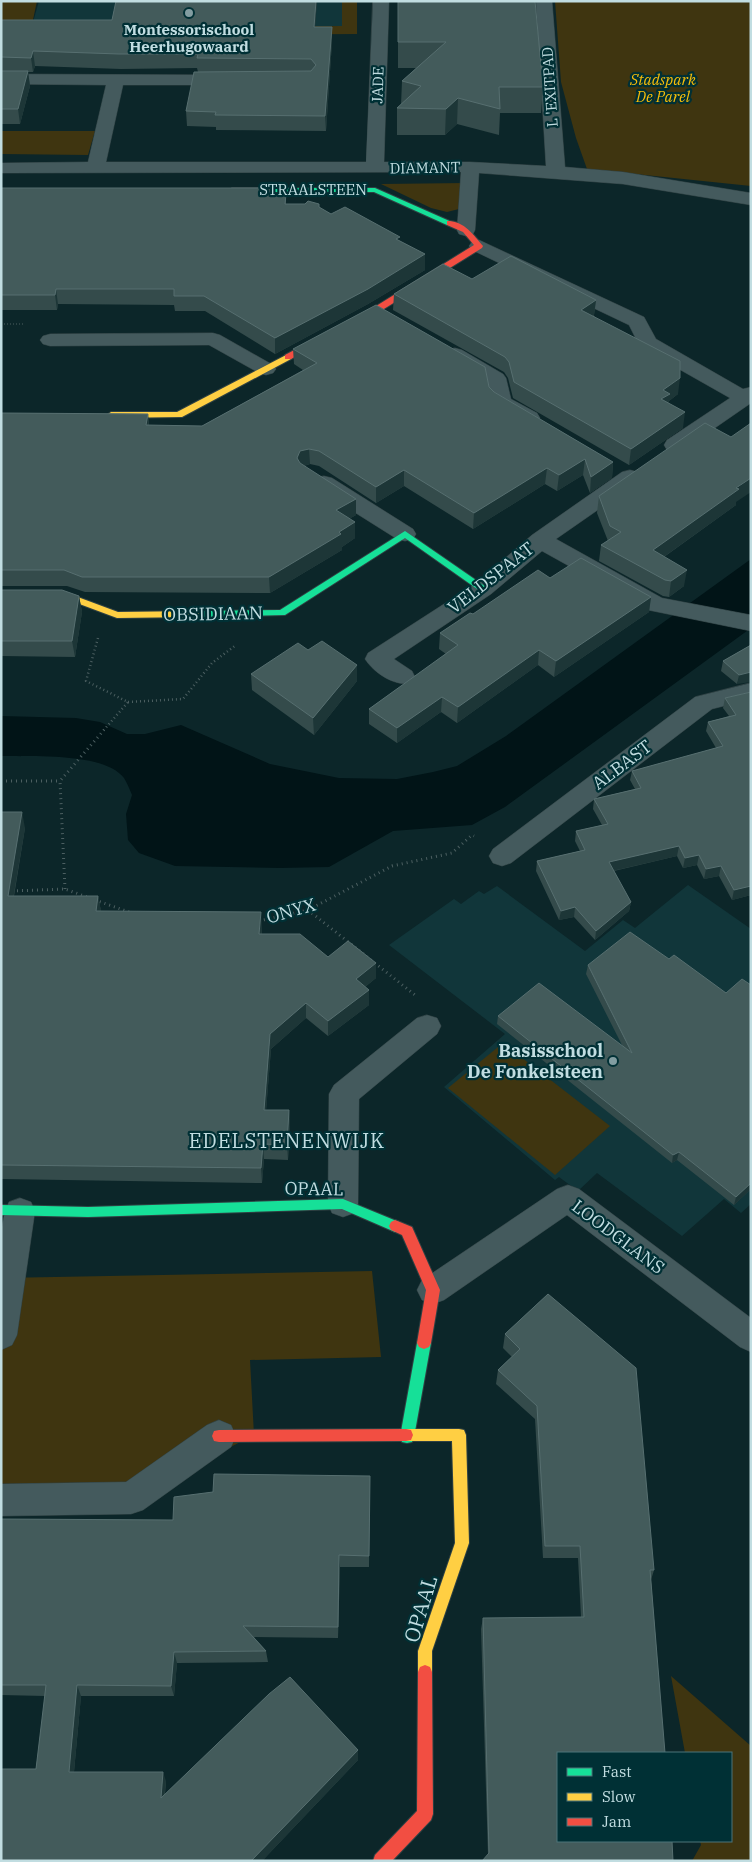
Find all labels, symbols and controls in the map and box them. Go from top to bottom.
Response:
marker: Montessorischool Heerhugowaard [183,7,195,19]
place label: Montessorischool Heerhugowaard [124,20,254,56]
street label: L 'EXITPAD [537,46,562,128]
street label: JADE [367,66,388,104]
park label: Stadspark De Parel [629,70,696,106]
street label: DIAMANT [389,157,461,178]
street label: STRAALSTEEN [259,180,367,199]
street label: VELDSPAAT [443,536,539,619]
street label: OBSIDIAAN [163,601,263,626]
street label: ALBAST [587,734,656,795]
street label: ONYX [263,893,318,929]
place label: Basisschool De Fonkelsteen [467,1039,603,1083]
marker: Basisschool De Fonkelsteen [607,1055,619,1067]
district label: EDELSTENENWIJK [189,1127,385,1154]
street label: OPAAL [284,1176,344,1201]
street label: LOODGLANS [567,1194,669,1279]
street label: OPAAL [397,1572,443,1646]
legend [557,1752,732,1842]
text: Fast [602,1762,632,1781]
text: Slow [602,1787,636,1806]
text: Jam [602,1812,631,1831]

